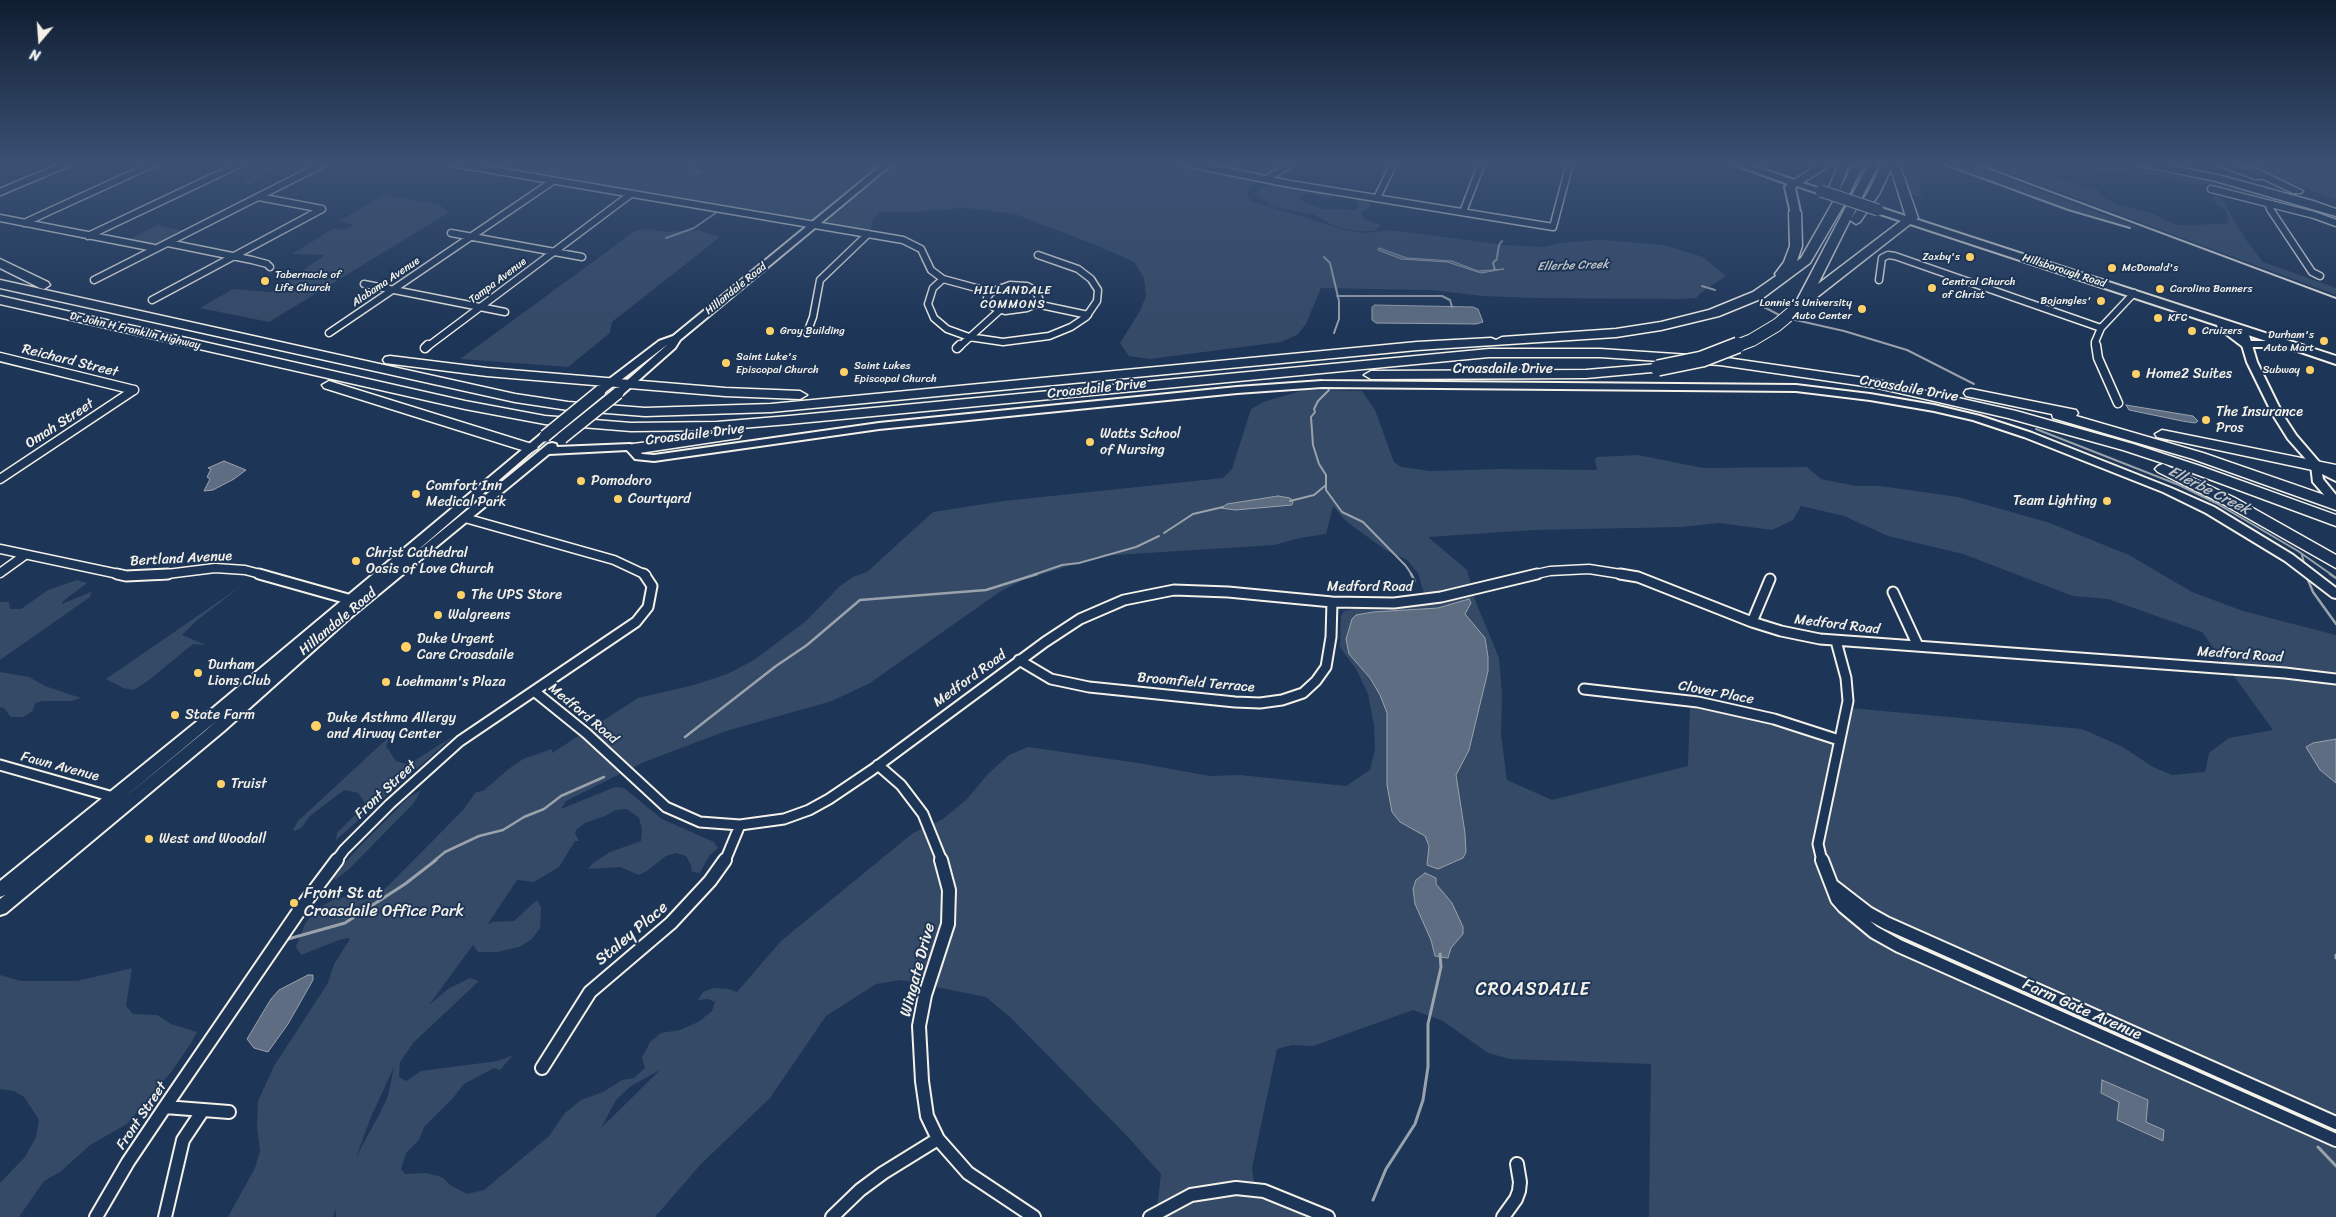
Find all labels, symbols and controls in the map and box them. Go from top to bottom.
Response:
north arrow [15,15,65,65]
text: N [27,41,44,68]
place label: Zaxby's [1922,250,1960,264]
marker: Zaxby's [1964,251,1976,263]
street label: Hillsborough Road [2021,251,2107,291]
street label: Alabama Avenue [349,254,423,310]
street label: Tampa Avenue [467,255,529,307]
water label: Ellerbe Creek [1537,258,1609,274]
street label: Hillandale Road [703,260,769,318]
place label: McDonald's [2122,261,2178,275]
marker: McDonald's [2106,262,2118,274]
place label: Tabernacle of Life Church [275,268,341,294]
marker: Tabernacle of Life Church [259,275,271,287]
place label: Central Church of Christ [1942,275,2016,301]
marker: Central Church of Christ [1926,282,1938,294]
place label: Carolina Banners [2170,282,2253,296]
marker: Carolina Banners [2154,283,2166,295]
district label: HILLANDALE COMMONS [973,284,1053,312]
place label: Bojangles' [2040,294,2091,308]
marker: Bojangles' [2095,295,2107,307]
place label: Lonnie's University Auto Center [1760,296,1852,322]
marker: Lonnie's University Auto Center [1856,303,1868,315]
street label: Dr John H Franklin Highway [68,310,202,352]
place label: KFC [2168,311,2187,325]
marker: KFC [2152,312,2164,324]
place label: Gray Building [780,324,845,338]
place label: Cruizers [2202,324,2242,338]
marker: Gray Building [764,325,776,337]
marker: Cruizers [2186,325,2198,337]
place label: Durham's Auto Mart [2264,328,2314,354]
marker: Durham's Auto Mart [2318,335,2330,347]
street label: Reichard Street [20,341,120,381]
place label: Saint Luke's Episcopal Church [736,350,819,376]
marker: Saint Luke's Episcopal Church [720,357,732,369]
place label: Saint Lukes Episcopal Church [854,359,937,385]
street label: Croasdaile Drive [1453,361,1553,377]
place label: Subway [2262,363,2300,377]
marker: Subway [2304,364,2316,376]
marker: Saint Lukes Episcopal Church [838,366,850,378]
place label: Home2 Suites [2146,366,2232,382]
marker: Home2 Suites [2130,368,2142,380]
street label: Croasdaile Drive [1858,372,1960,406]
street label: Croasdaile Drive [1046,375,1148,403]
street label: Omah Street [23,396,97,452]
place label: The Insurance Pros [2216,404,2303,437]
marker: The Insurance Pros [2200,414,2212,426]
street label: Croasdaile Drive [644,421,746,449]
place label: Watts School of Nursing [1100,426,1181,458]
marker: Watts School of Nursing [1084,436,1096,448]
water label: Ellerbe Creek [2165,463,2253,519]
place label: Pomodoro [591,473,652,489]
marker: Pomodoro [575,475,587,487]
place label: Comfort Inn Medical Park [426,478,506,511]
marker: Comfort Inn Medical Park [410,488,422,500]
place label: Courtyard [628,491,691,507]
marker: Courtyard [612,493,624,505]
place label: Team Lighting [2013,493,2097,509]
marker: Team Lighting [2101,495,2113,507]
place label: Christ Cathedral Oasis of Love Church [366,545,494,578]
street label: Bertland Avenue [130,548,232,570]
marker: Christ Cathedral Oasis of Love Church [350,555,362,567]
street label: Medford Road [1327,579,1413,595]
street label: Hillandale Road [296,585,380,659]
place label: The UPS Store [471,587,562,603]
marker: The UPS Store [455,589,467,601]
place label: Walgreens [448,607,511,623]
marker: Walgreens [432,609,444,621]
street label: Medford Road [1793,611,1881,639]
place label: Duke Urgent Care Croasdaile [417,631,514,664]
marker: Duke Urgent Care Croasdaile [399,640,413,654]
street label: Medford Road [2197,644,2283,666]
street label: Medford Road [930,647,1010,711]
place label: Durham Lions Club [208,657,271,690]
marker: Durham Lions Club [192,667,204,679]
street label: Broomfield Terrace [1137,670,1255,696]
place label: Loehmann's Plaza [396,674,506,690]
marker: Loehmann's Plaza [380,676,392,688]
street label: Clover Place [1677,677,1755,709]
street label: Medford Road [545,680,621,748]
place label: State Farm [185,707,255,723]
marker: State Farm [169,709,181,721]
place label: Duke Asthma Allergy and Airway Center [327,710,456,742]
marker: Duke Asthma Allergy and Airway Center [309,719,323,733]
street label: Fawn Avenue [19,749,101,785]
street label: Front Street [352,757,420,823]
place label: Truist [231,776,267,792]
marker: Truist [215,778,227,790]
place label: West and Woodall [159,831,266,847]
marker: West and Woodall [143,833,155,845]
place label: Front St at Croasdaile Office Park [304,884,464,922]
marker: Front St at Croasdaile Office Park [288,897,300,909]
street label: Staley Place [592,898,672,970]
street label: Wingate Drive [896,921,940,1019]
street label: Farm Gate Avenue [2020,975,2144,1045]
district label: CROASDAILE [1475,979,1591,1001]
street label: Front Street [113,1079,171,1153]

